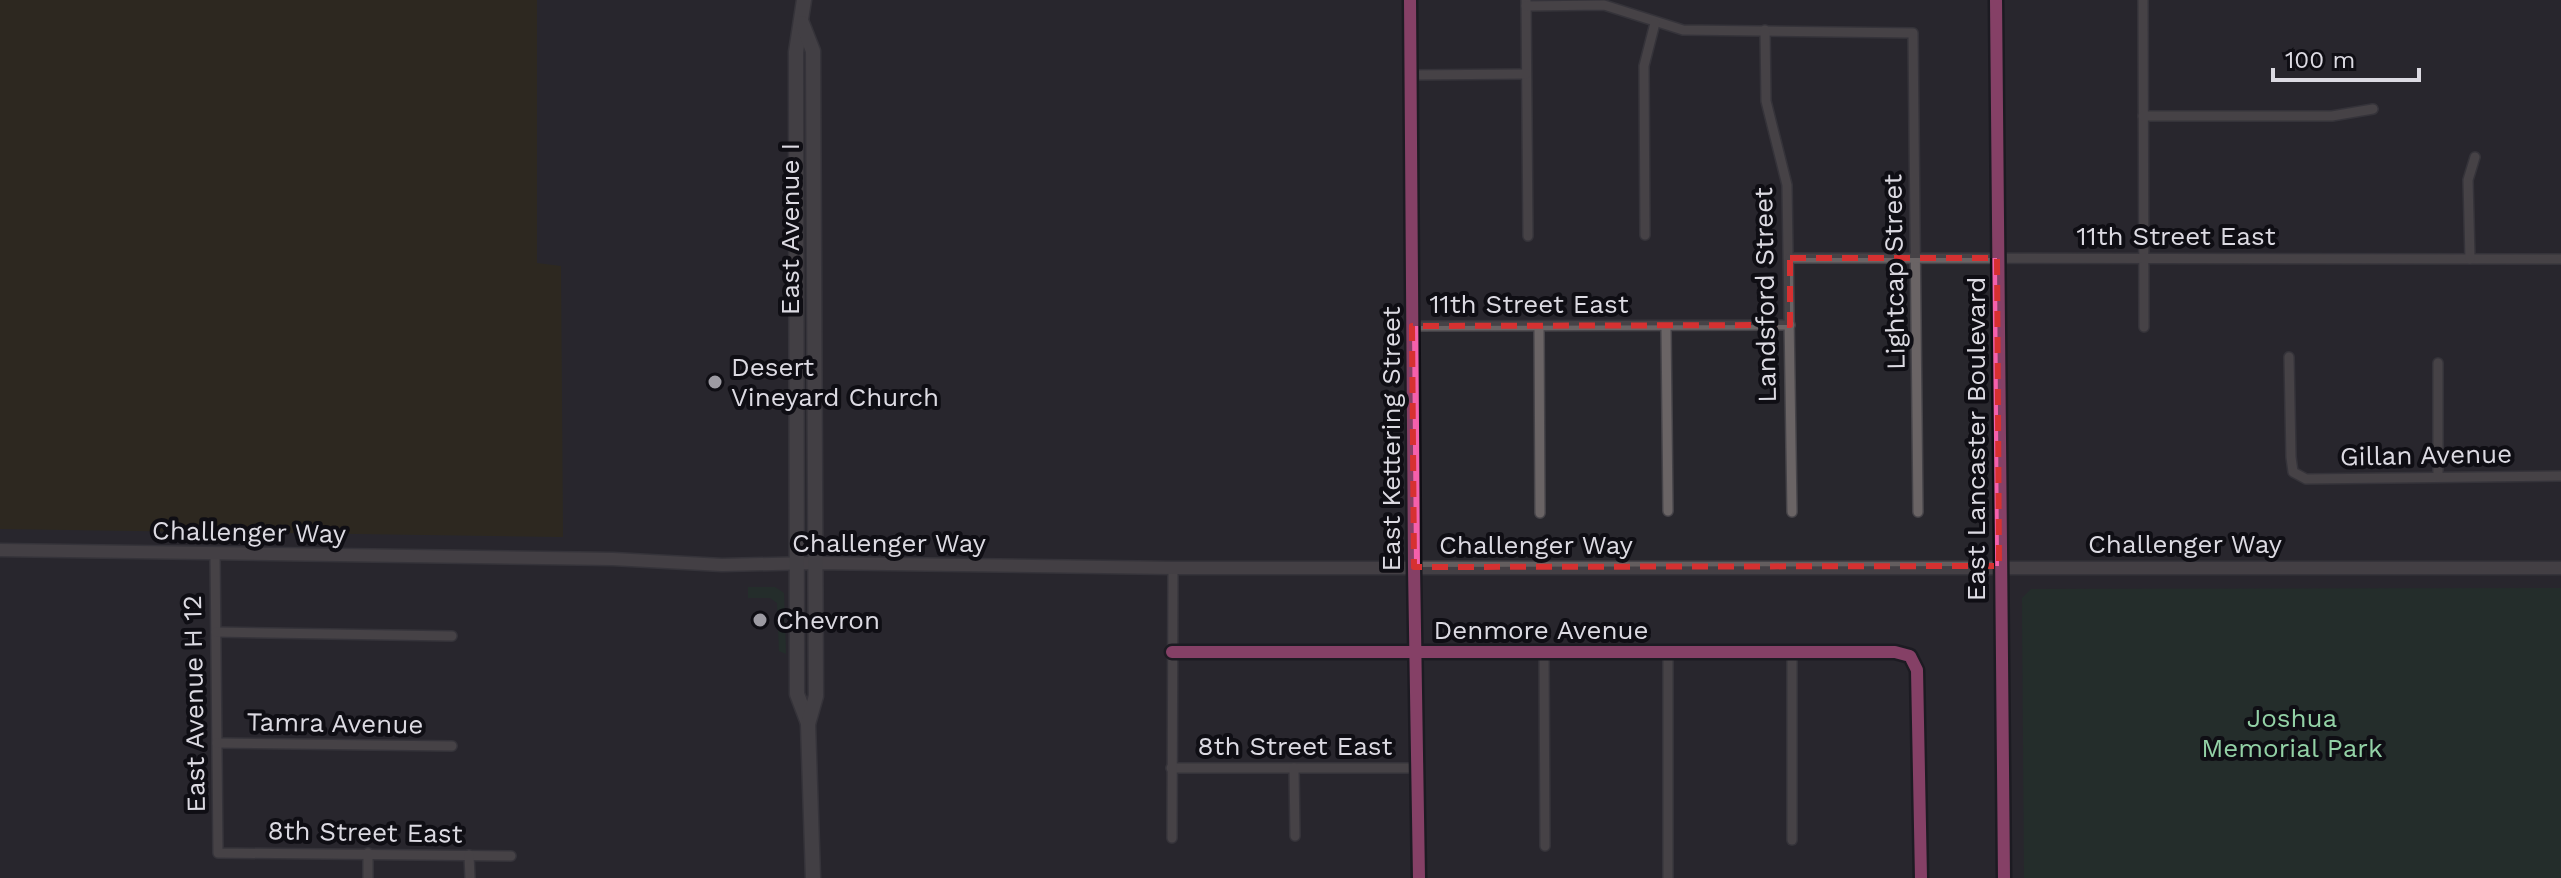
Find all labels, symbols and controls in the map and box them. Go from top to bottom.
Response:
scale bar [2273,32,2419,82]
text: 100 m [2285,46,2355,74]
street label: East Avenue I [775,143,805,315]
street label: Lightcap Street [1877,174,1911,370]
street label: Landsford Street [1748,187,1782,403]
street label: 11th Street East [2076,221,2276,251]
street label: East Lancaster Boulevard [1961,277,1991,601]
street label: 11th Street East [1429,289,1629,319]
street label: East Kettering Street [1376,306,1406,572]
place label: Desert Vineyard Church [731,352,939,412]
marker: Desert Vineyard Church [706,373,724,391]
street label: Gillan Avenue [2340,438,2512,472]
street label: Challenger Way [152,515,347,549]
street label: Challenger Way [792,528,987,558]
street label: Challenger Way [2088,529,2283,559]
street label: Challenger Way [1439,530,1634,560]
street label: East Avenue H 12 [177,595,211,813]
place label: Chevron [776,605,880,635]
marker: Chevron [751,611,769,629]
street label: Denmore Avenue [1433,615,1649,645]
park label: Joshua Memorial Park [2201,703,2383,763]
street label: Tamra Avenue [246,706,424,740]
street label: 8th Street East [1198,731,1393,761]
street label: 8th Street East [267,815,463,849]

